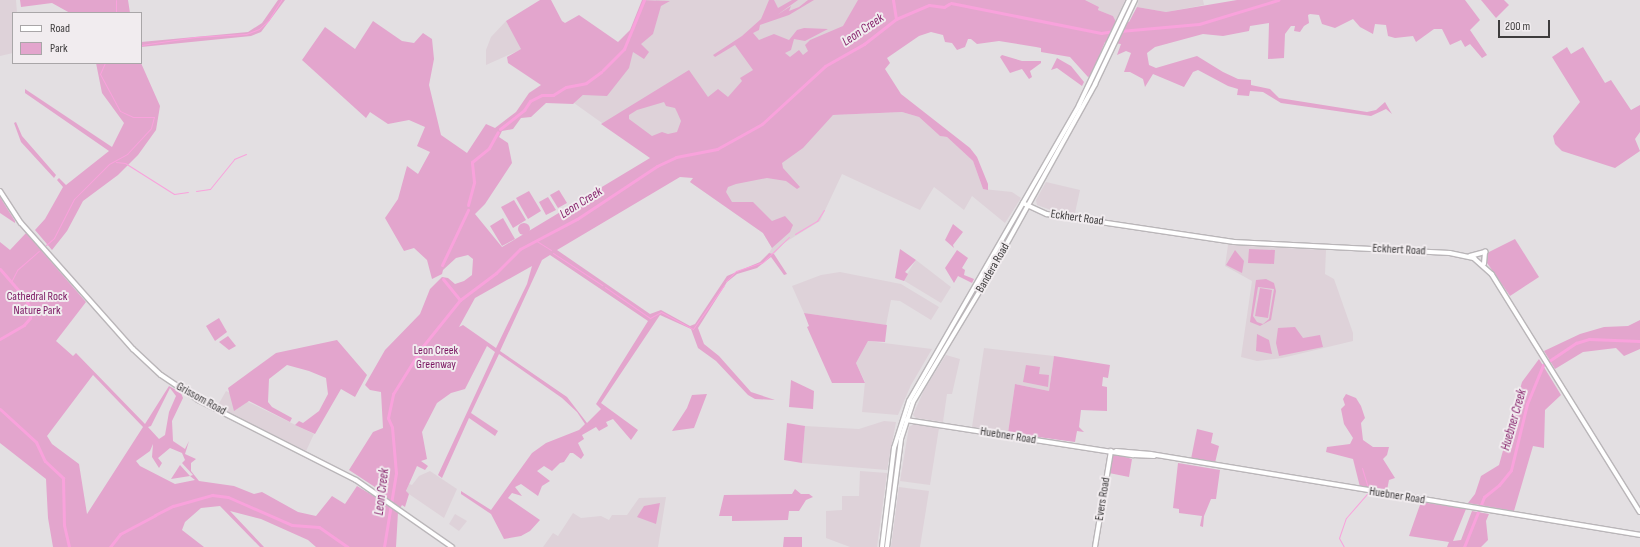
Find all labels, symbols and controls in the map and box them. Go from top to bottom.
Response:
water label: Leon Creek [839,10,887,50]
legend [12,12,142,64]
scale bar [1500,12,1552,38]
text: 200 m [1505,19,1530,34]
text: Road [50,21,70,36]
text: Park [50,41,68,56]
water label: Leon Creek [557,184,605,222]
street label: Eckhert Road [1050,207,1104,229]
street label: Bandera Road [973,241,1013,295]
street label: Eckhert Road [1372,241,1426,259]
park label: Cathedral Rock Nature Park [7,290,67,318]
park label: Leon Creek Greenway [414,344,458,372]
street label: Grissom Road [174,379,228,419]
water label: Huebner Creek [1498,388,1530,452]
street label: Huebner Road [979,424,1037,448]
water label: Leon Creek [371,468,393,516]
street label: Evers Road [1092,476,1114,522]
street label: Huebner Road [1368,484,1426,508]

